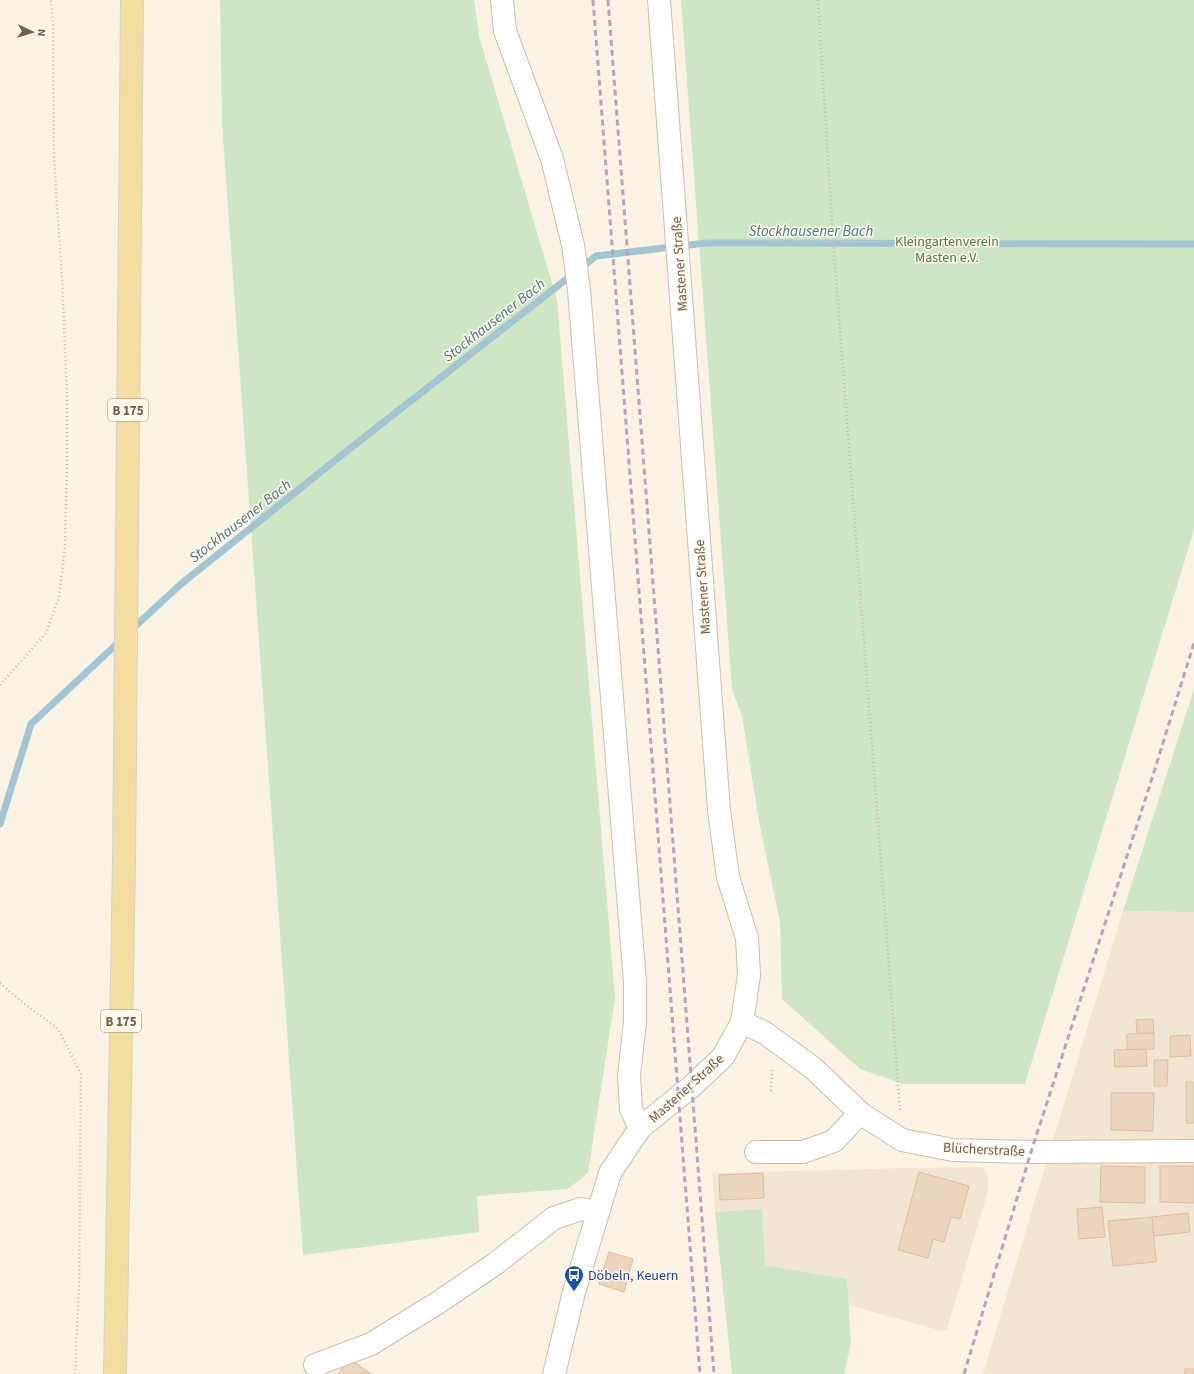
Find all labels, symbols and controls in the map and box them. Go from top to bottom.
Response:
north arrow [12,12,52,52]
text: N [34,28,49,37]
street label: Mastener Straße [667,216,693,312]
water label: Stockhausener Bach [749,221,874,242]
park label: Kleingartenverein Masten e.V. [895,232,999,268]
water label: Stockhausener Bach [439,274,550,367]
road number: B 175 [108,399,148,421]
water label: Stockhausener Bach [185,475,296,568]
street label: Mastener Straße [690,539,716,635]
road number: B 175 [101,1010,141,1032]
street label: Mastener Straße [645,1049,729,1128]
street label: Blücherstraße [942,1138,1026,1162]
bus stop icon: Döbeln, Keuern [563,1264,585,1292]
place label: Döbeln, Keuern [588,1266,678,1286]

